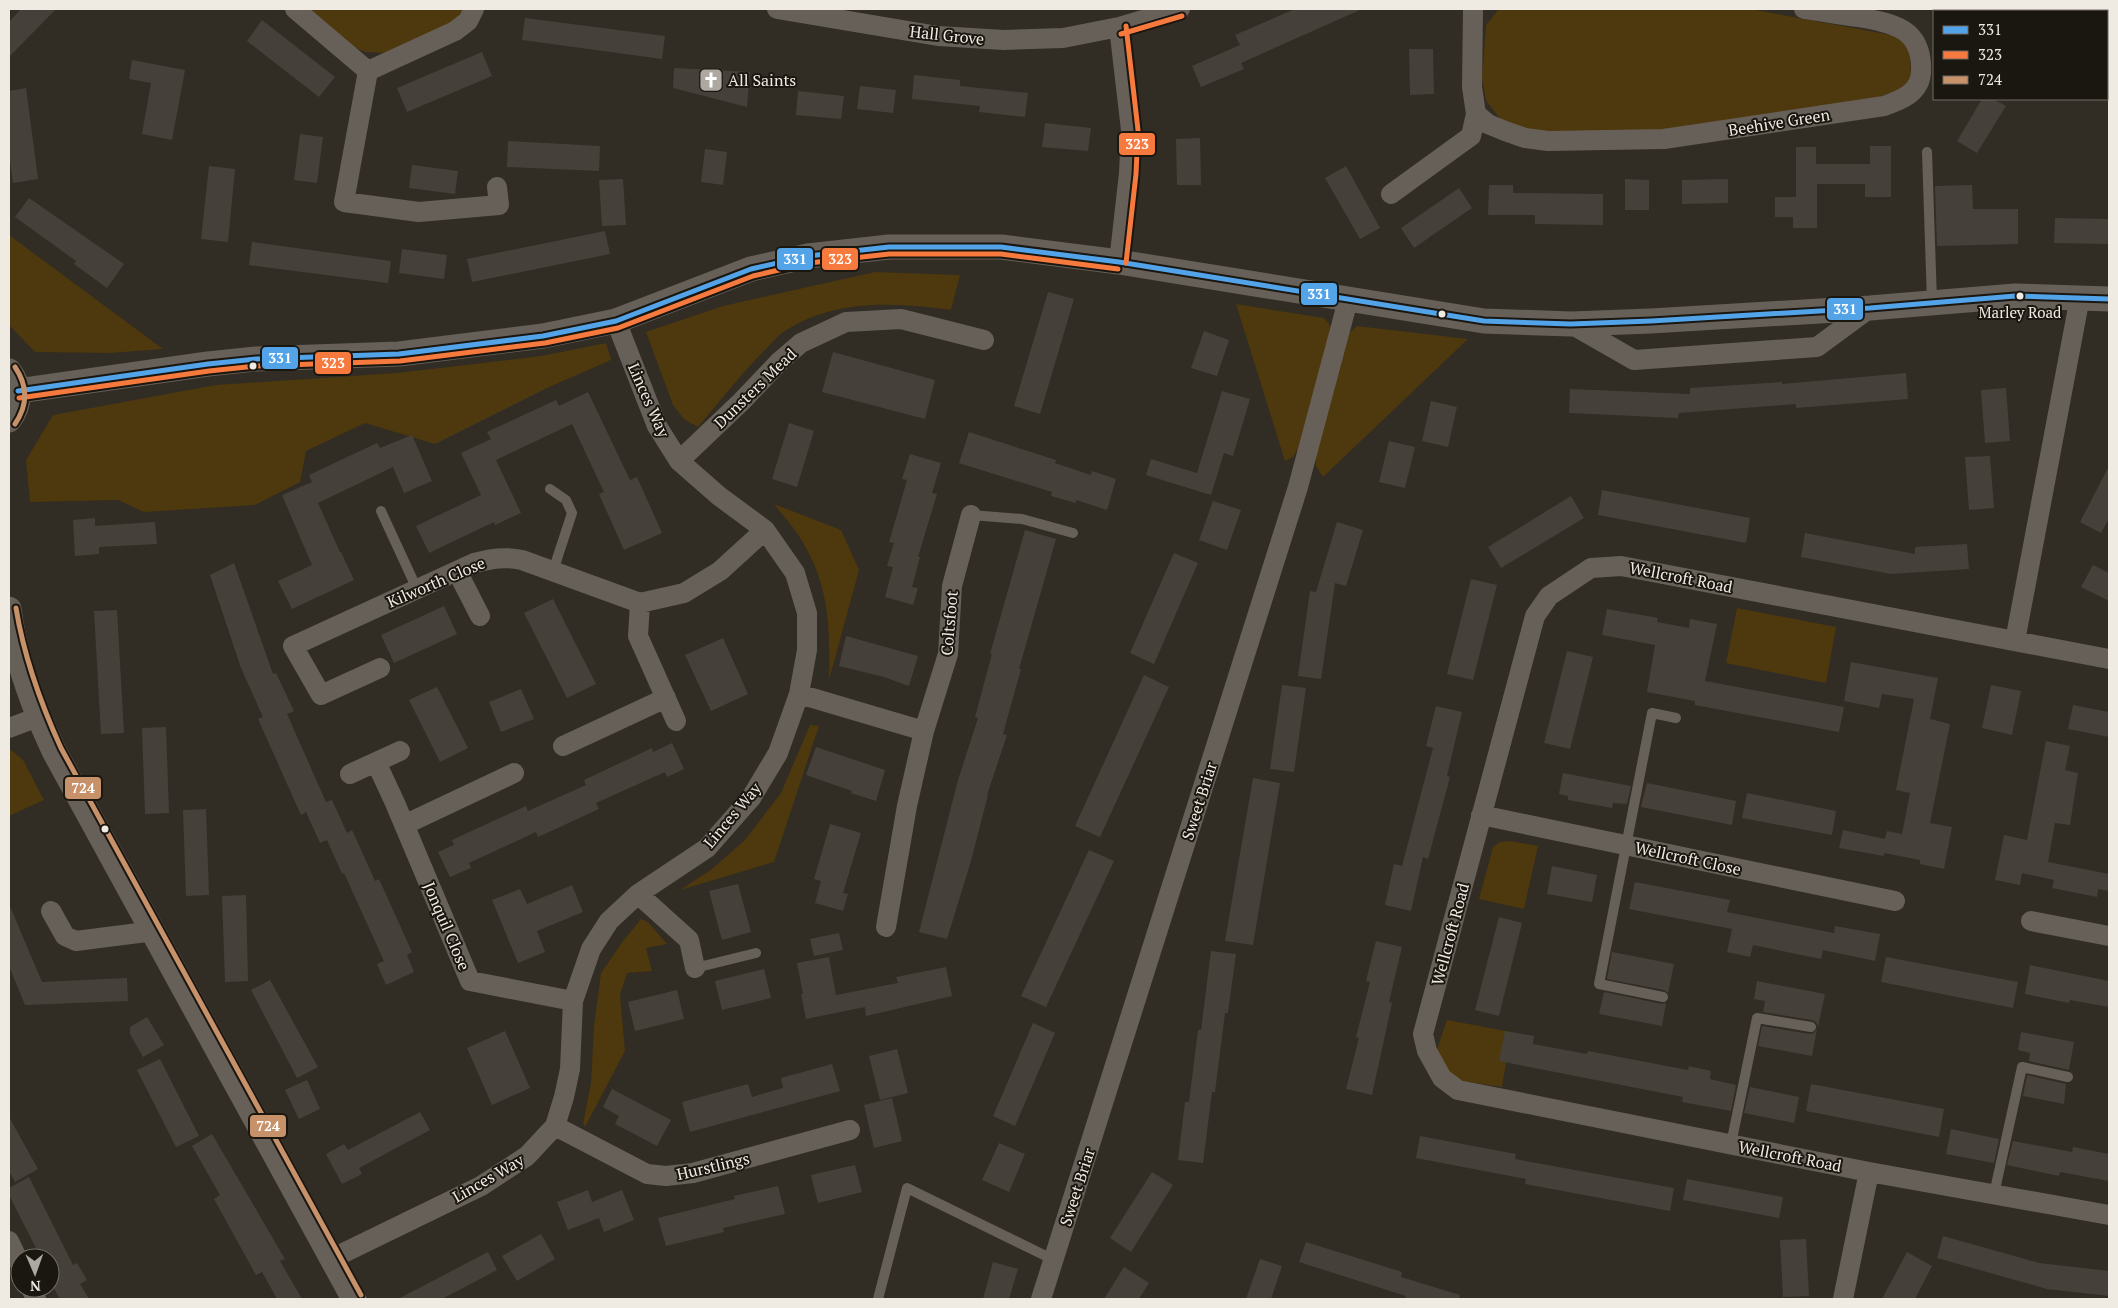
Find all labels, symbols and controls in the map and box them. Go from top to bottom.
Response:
legend [1933,10,2108,100]
text: 331 [1978,19,2002,39]
street label: Hall Grove [909,20,985,50]
text: 323 [1978,44,2002,64]
church icon: All Saints [698,67,724,93]
place label: All Saints [728,69,796,91]
text: 724 [1978,69,2002,89]
street label: Beehive Green [1727,103,1832,141]
line badge: 323 [1118,132,1156,156]
text: 323 [1125,134,1149,153]
line badge: 331 [776,247,814,271]
line badge: 323 [821,247,859,271]
text: 331 [783,249,807,268]
text: 323 [828,249,852,268]
line badge: 331 [1300,282,1338,306]
text: 331 [1307,284,1331,303]
marker: Marley Road [2015,291,2025,301]
line badge: 331 [1826,297,1864,321]
text: 331 [1833,299,1857,318]
place label: Marley Road [1979,302,2061,322]
unlabelled marker [1437,309,1447,319]
street label: Dunsters Mead [709,343,801,433]
line badge: 331 [261,346,299,370]
text: 331 [268,348,292,367]
line badge: 323 [314,351,352,375]
text: 323 [321,353,345,372]
street label: Linces Way [623,359,676,441]
unlabelled marker [248,361,258,371]
street label: Kilworth Close [384,551,488,613]
street label: Wellcroft Road [1627,556,1735,598]
street label: Coltsfoot [935,590,963,656]
street label: Sweet Briar [1176,758,1222,843]
line badge: 724 [64,776,102,800]
street label: Linces Way [698,777,766,852]
text: 724 [71,778,95,797]
unlabelled marker [100,824,110,834]
street label: Wellcroft Close [1633,836,1743,880]
street label: Jonquil Close [418,878,476,974]
street label: Wellcroft Road [1426,880,1474,987]
line badge: 724 [249,1114,287,1138]
text: 724 [256,1116,280,1135]
street label: Wellcroft Road [1736,1135,1844,1177]
street label: Sweet Briar [1054,1144,1100,1229]
street label: Hurstlings [674,1147,752,1185]
street label: Linces Way [448,1148,529,1207]
north arrow [10,1248,60,1298]
text: N [29,1277,41,1296]

